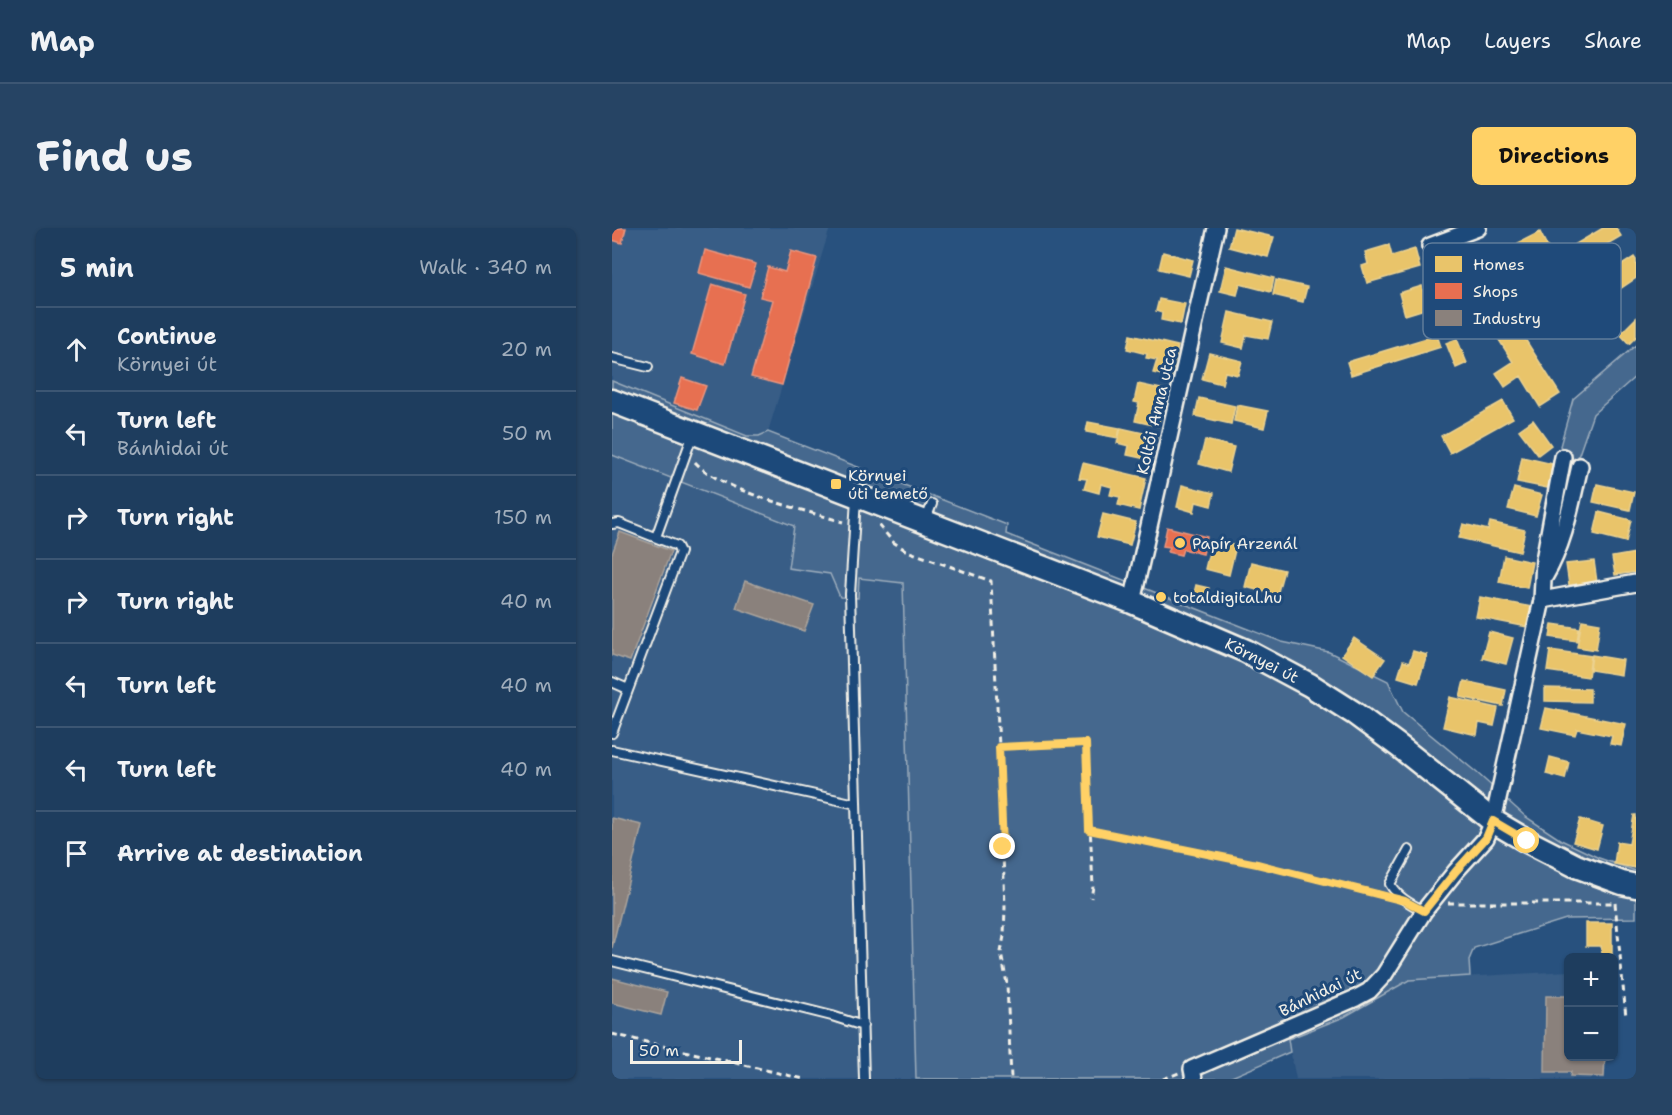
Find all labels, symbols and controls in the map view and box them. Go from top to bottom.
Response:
text: Map [30,22,95,60]
text: Map [1406,27,1451,55]
text: Layers [1484,27,1551,55]
text: Share [1584,27,1642,55]
button: Directions [1472,127,1636,185]
text: Find us [36,128,193,184]
legend [1423,243,1621,339]
text: 5 min [60,250,134,285]
text: Walk · 340 m [419,254,552,280]
text: Homes [1473,254,1525,275]
text: Shops [1473,281,1518,302]
text: Industry [1473,308,1541,329]
text: Continue [117,322,217,351]
icon: ahead [60,333,93,366]
text: 20 m [501,336,552,362]
street label: Koltói Anna utca [1132,345,1181,477]
text: Környei út [117,351,217,377]
text: Turn left [117,406,216,435]
icon: left [60,417,93,450]
text: 50 m [502,420,552,446]
text: Bánhidai út [117,435,229,461]
place label: Környei úti temető [848,465,928,504]
marker: Környei úti temető [829,477,843,491]
icon: right [60,501,93,534]
text: Turn right [117,503,234,532]
text: 150 m [494,504,552,530]
place label: Papír Arzenál [1192,533,1298,554]
marker: Papír Arzenál [1173,536,1187,550]
icon: right [60,585,93,618]
text: Turn right [117,587,234,616]
place label: totaldigital.hu [1173,587,1282,608]
text: 40 m [500,588,552,614]
marker: totaldigital.hu [1154,590,1168,604]
street label: Környei út [1221,633,1302,688]
icon: left [60,669,93,702]
text: Turn left [117,671,216,700]
text: 40 m [500,672,552,698]
icon: left [60,753,93,786]
text: Turn left [117,755,216,784]
text: 40 m [500,756,552,782]
route start [1513,827,1539,853]
route end [989,833,1015,859]
icon: arrive [60,837,93,870]
text: Arrive at destination [117,839,363,868]
map controls [1564,953,1618,1061]
button: + [1564,953,1618,1007]
street label: Bánhidai út [1275,963,1365,1021]
button: − [1564,1007,1618,1061]
scale bar [630,1037,742,1064]
text: 50 m [639,1040,679,1061]

